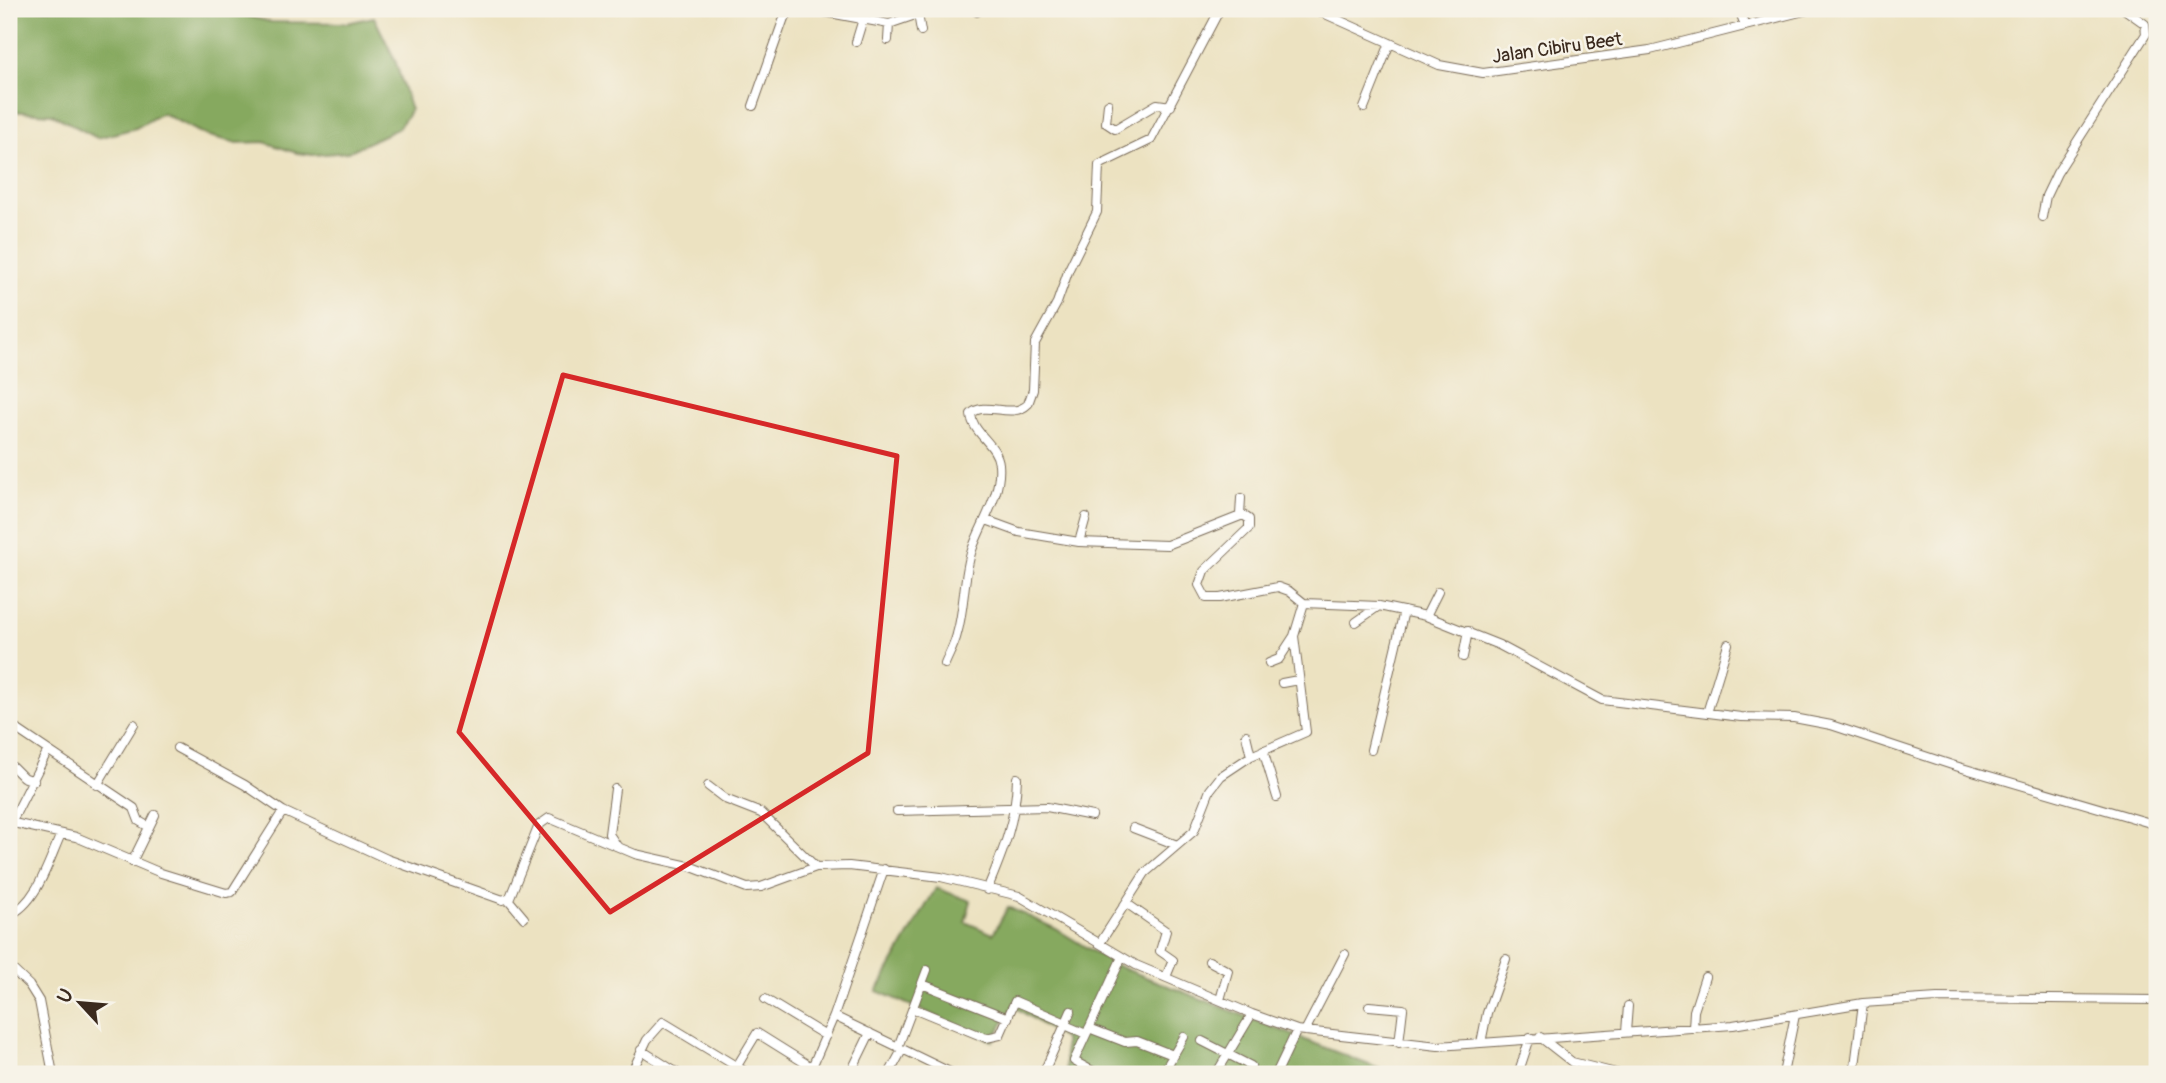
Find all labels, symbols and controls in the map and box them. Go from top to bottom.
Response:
street label: Jalan Cibiru Beet [1491,27,1624,69]
north arrow [46,968,116,1038]
text: U [52,985,79,1007]

